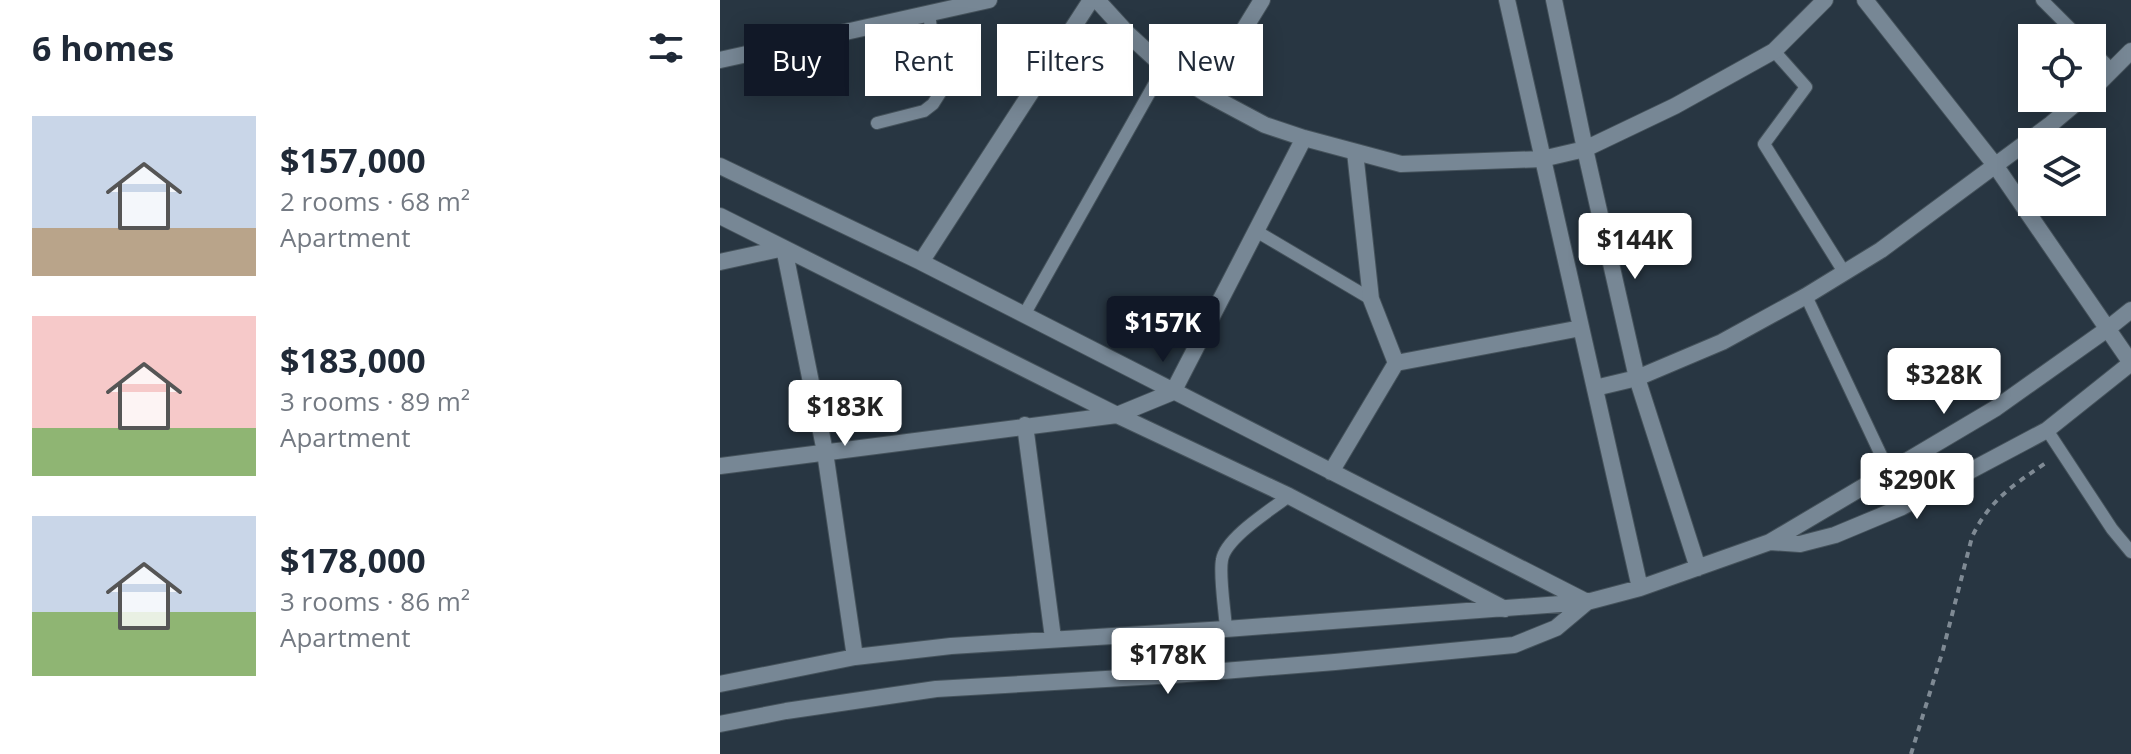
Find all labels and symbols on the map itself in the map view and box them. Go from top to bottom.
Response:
pin: $144K [1579,213,1691,281]
pin: $157K [1107,296,1219,364]
pin: $328K [1888,348,2000,416]
pin: $183K [789,380,901,448]
pin: $290K [1861,453,1973,521]
pin: $178K [1112,628,1224,696]

